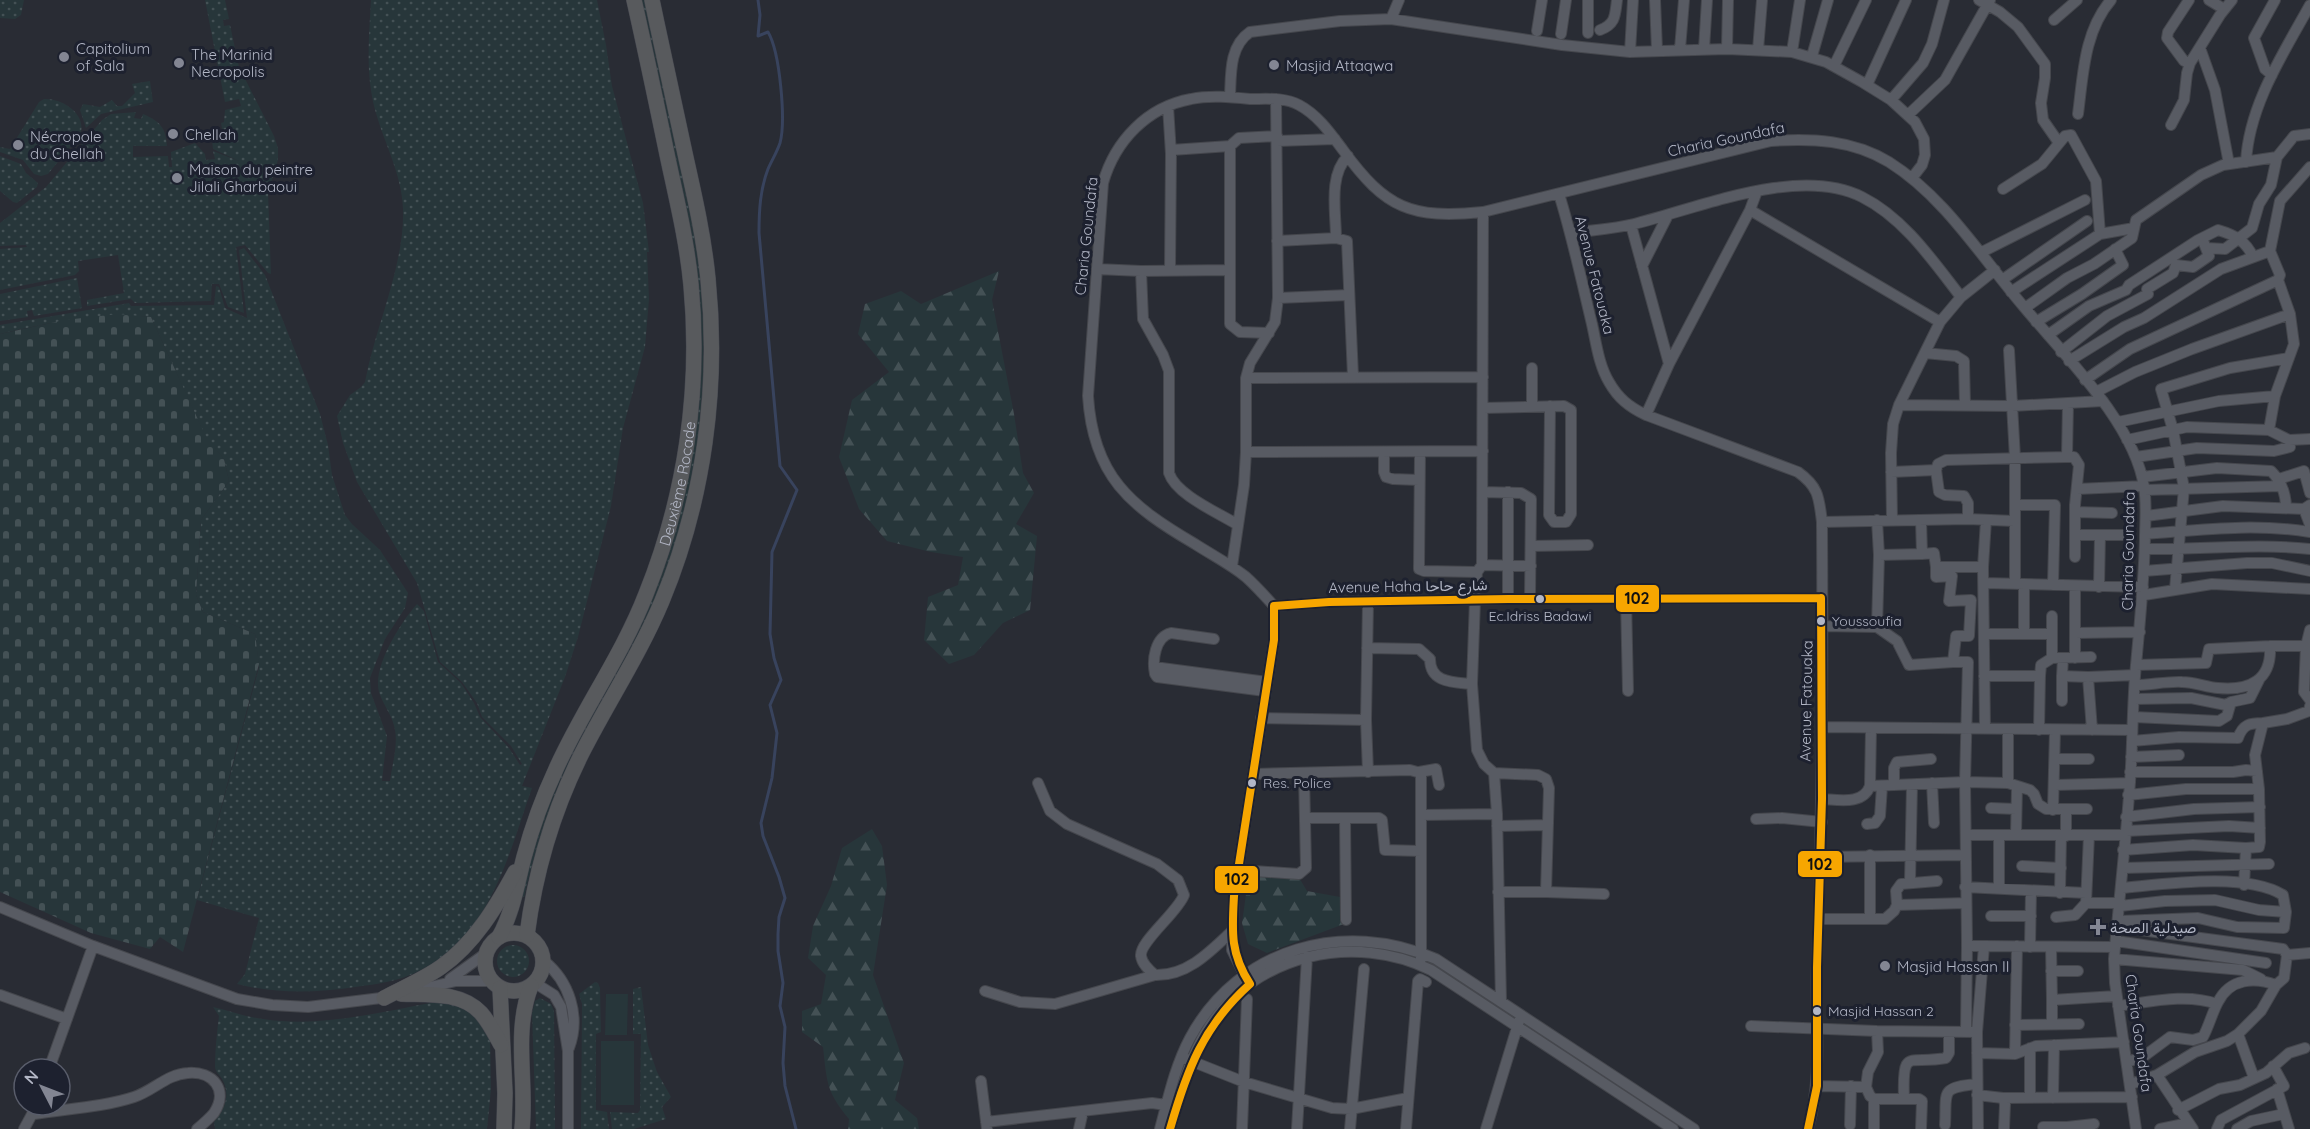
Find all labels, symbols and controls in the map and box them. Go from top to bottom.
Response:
place label: Capitolium of Sala [76,39,150,75]
place label: The Marinid Necropolis [191,45,273,81]
marker: Capitolium of Sala [57,50,71,64]
marker: The Marinid Necropolis [172,56,186,70]
place label: Masjid Attaqwa [1286,56,1393,75]
marker: Masjid Attaqwa [1267,58,1281,72]
street label: Charia Goundafa [1666,117,1786,161]
place label: Chellah [185,125,236,144]
place label: Nécropole du Chellah [30,127,103,163]
marker: Chellah [166,127,180,141]
marker: Nécropole du Chellah [11,138,25,152]
place label: Maison du peintre Jilali Gharbaoui [189,160,313,196]
marker: Maison du peintre Jilali Gharbaoui [170,171,184,185]
street label: Charia Goundafa [1070,176,1102,296]
street label: Avenue Fatouaka [1571,214,1619,336]
street label: Deuxième Rocade [654,420,699,548]
street label: Charia Goundafa [2117,491,2139,611]
street label: Avenue Haha شارع حاحا [1328,575,1488,599]
line badge: 102 [1615,584,1660,613]
text: 102 [1624,588,1650,608]
marker: Ec.Idriss Badawi [1534,593,1546,605]
place label: Ec.Idriss Badawi [1489,607,1592,625]
place label: Youssoufia [1832,612,1902,630]
marker: Youssoufia [1815,615,1827,627]
street label: Avenue Fatouaka [1795,640,1817,762]
place label: Res. Police [1263,774,1331,792]
marker: Res. Police [1246,777,1258,789]
line badge: 102 [1797,850,1843,878]
text: 102 [1807,854,1833,874]
line badge: 102 [1214,865,1259,894]
text: 102 [1224,869,1250,889]
place label: صيدلية الصحة [2110,918,2196,937]
marker: صيدلية الصحة [2091,920,2105,934]
place label: Masjid Hassan II [1897,957,2009,976]
marker: Masjid Hassan II [1878,959,1892,973]
street label: Charia Goundafa [2121,973,2157,1093]
place label: Masjid Hassan 2 [1828,1002,1934,1020]
marker: Masjid Hassan 2 [1811,1005,1823,1017]
north arrow [12,1057,72,1117]
text: N [19,1066,42,1088]

